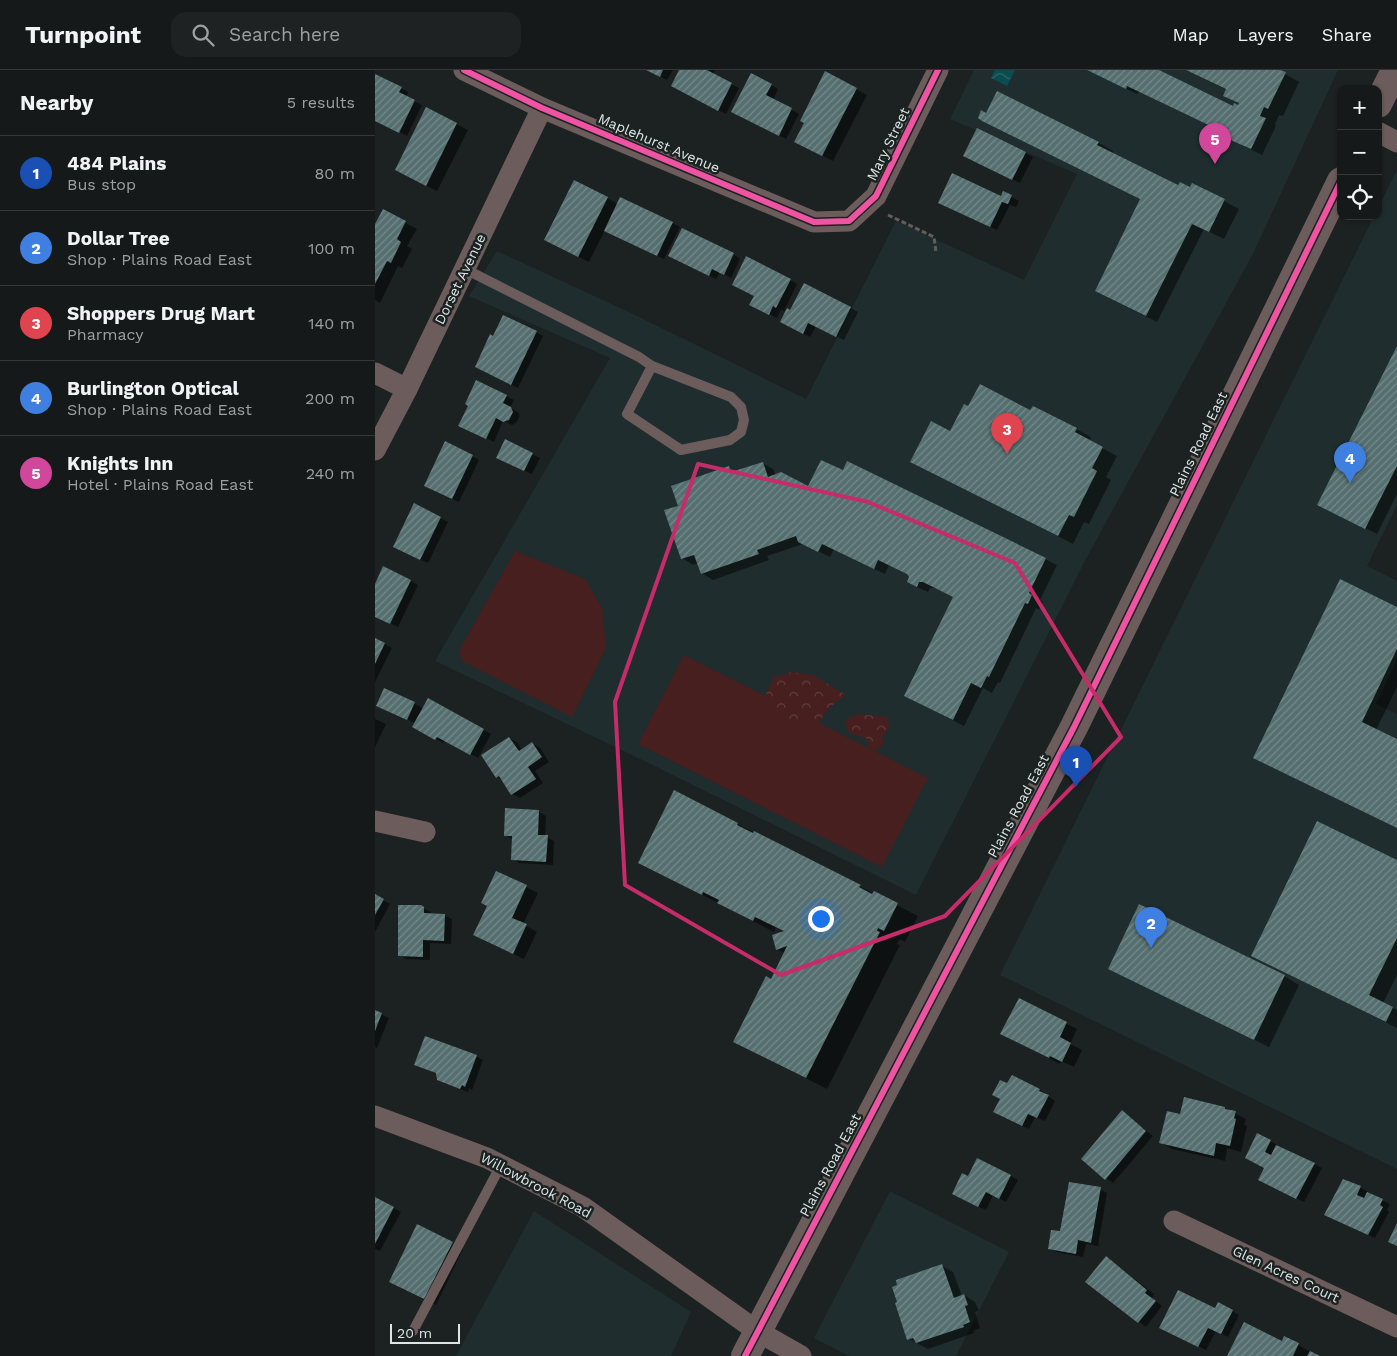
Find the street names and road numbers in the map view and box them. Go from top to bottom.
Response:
street label: Mary Street [863,105,913,183]
street label: Maplehurst Avenue [596,110,722,176]
street label: Dorset Avenue [431,231,489,327]
street label: Plains Road East [1166,389,1230,499]
street label: Plains Road East [984,752,1052,860]
street label: Plains Road East [796,1111,864,1219]
street label: Willowbrook Road [478,1149,594,1221]
street label: Glen Acres Court [1230,1242,1342,1306]

